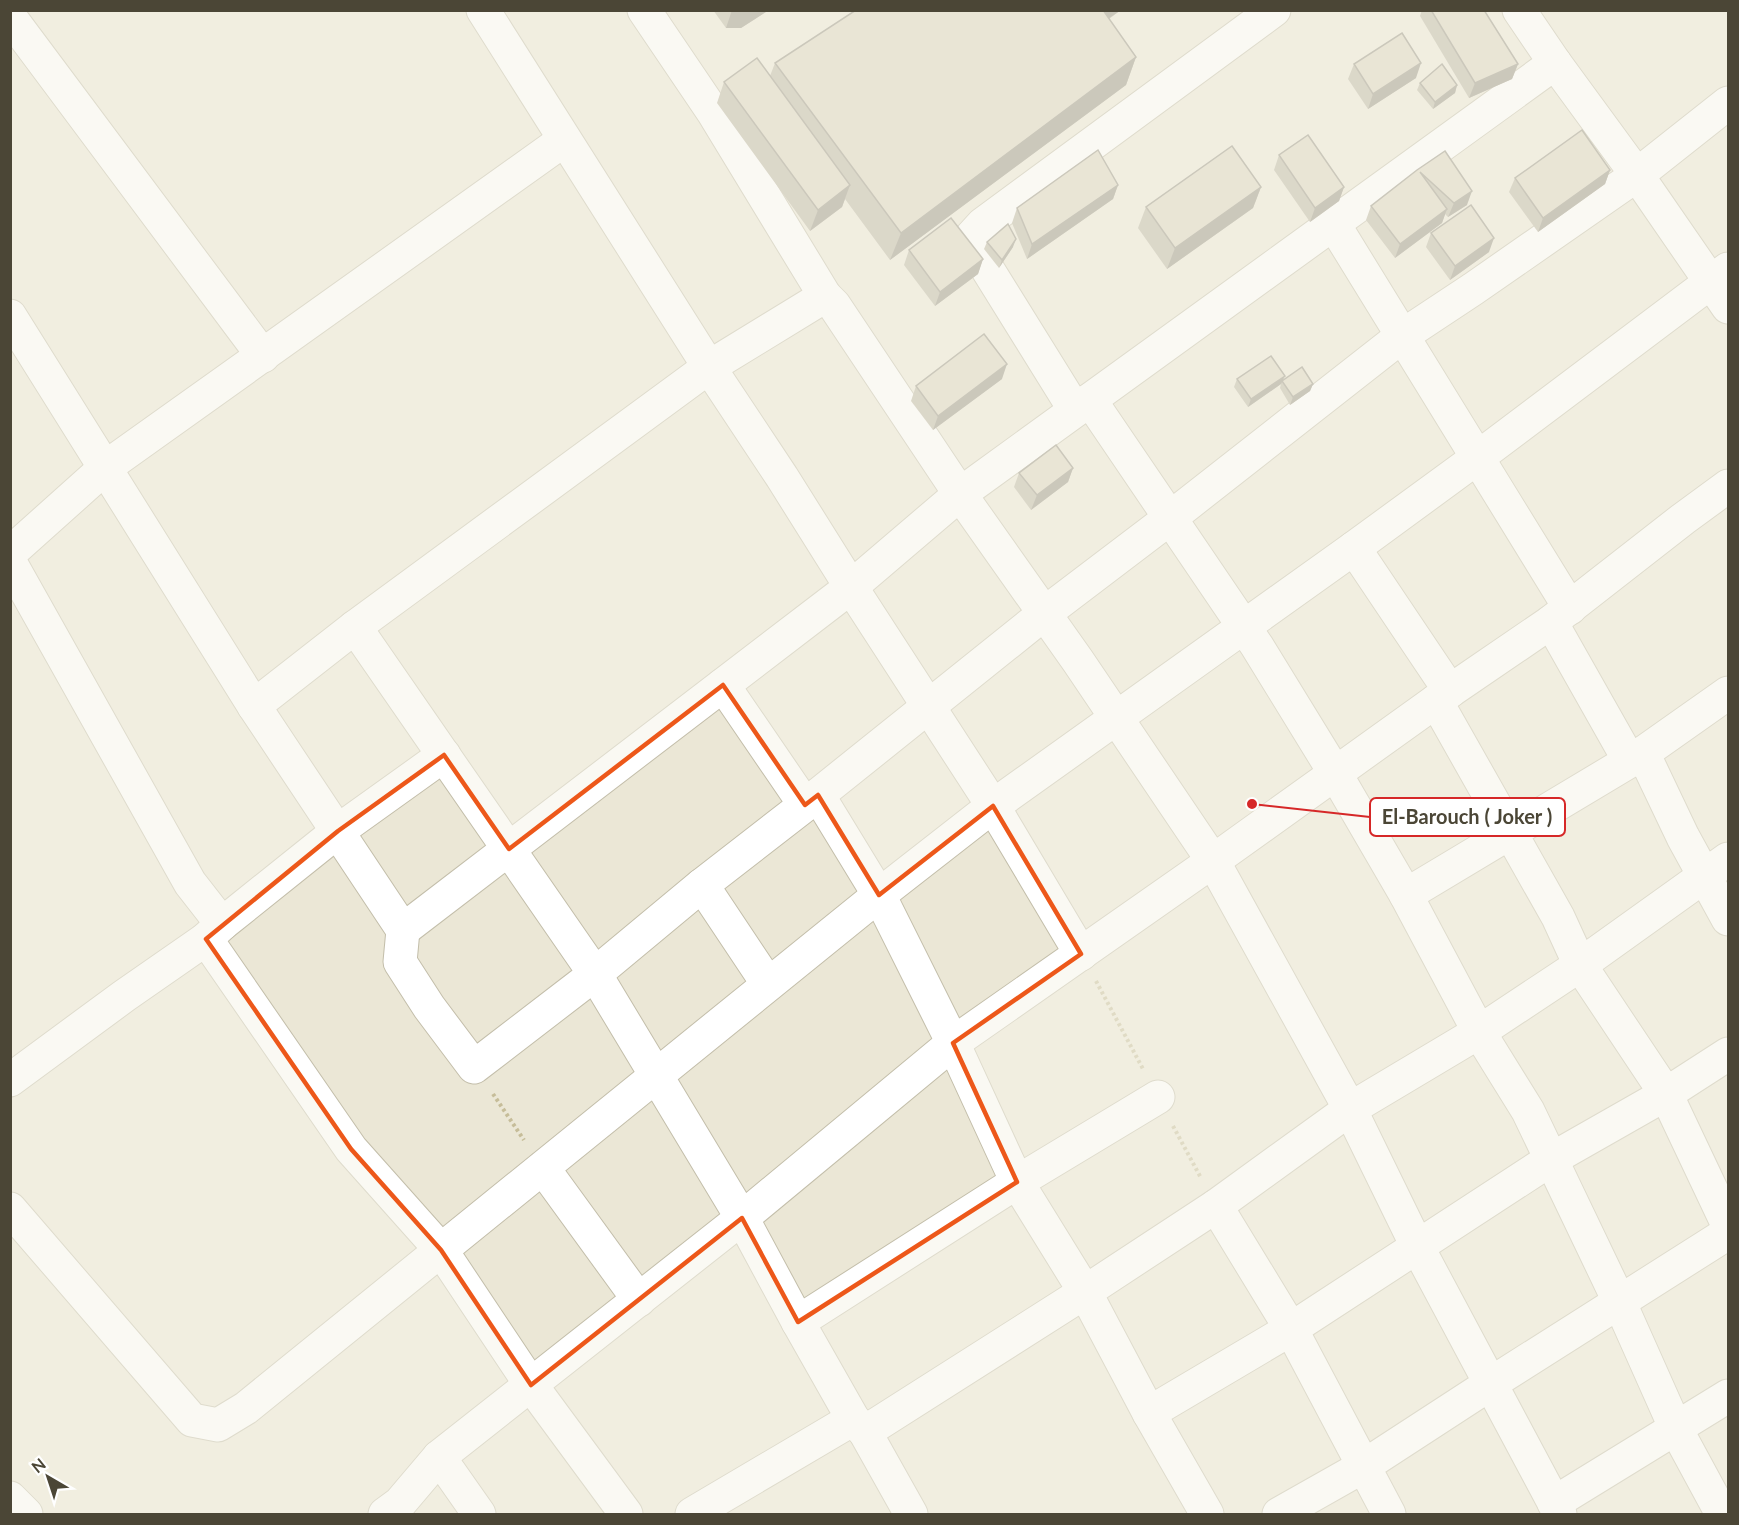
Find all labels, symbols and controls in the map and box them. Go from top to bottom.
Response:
callout: El-Barouch ( Joker ) [1370,798,1565,836]
text: El-Barouch ( Joker ) [1382,804,1552,828]
north arrow [18,1447,78,1507]
text: N [27,1454,49,1476]

